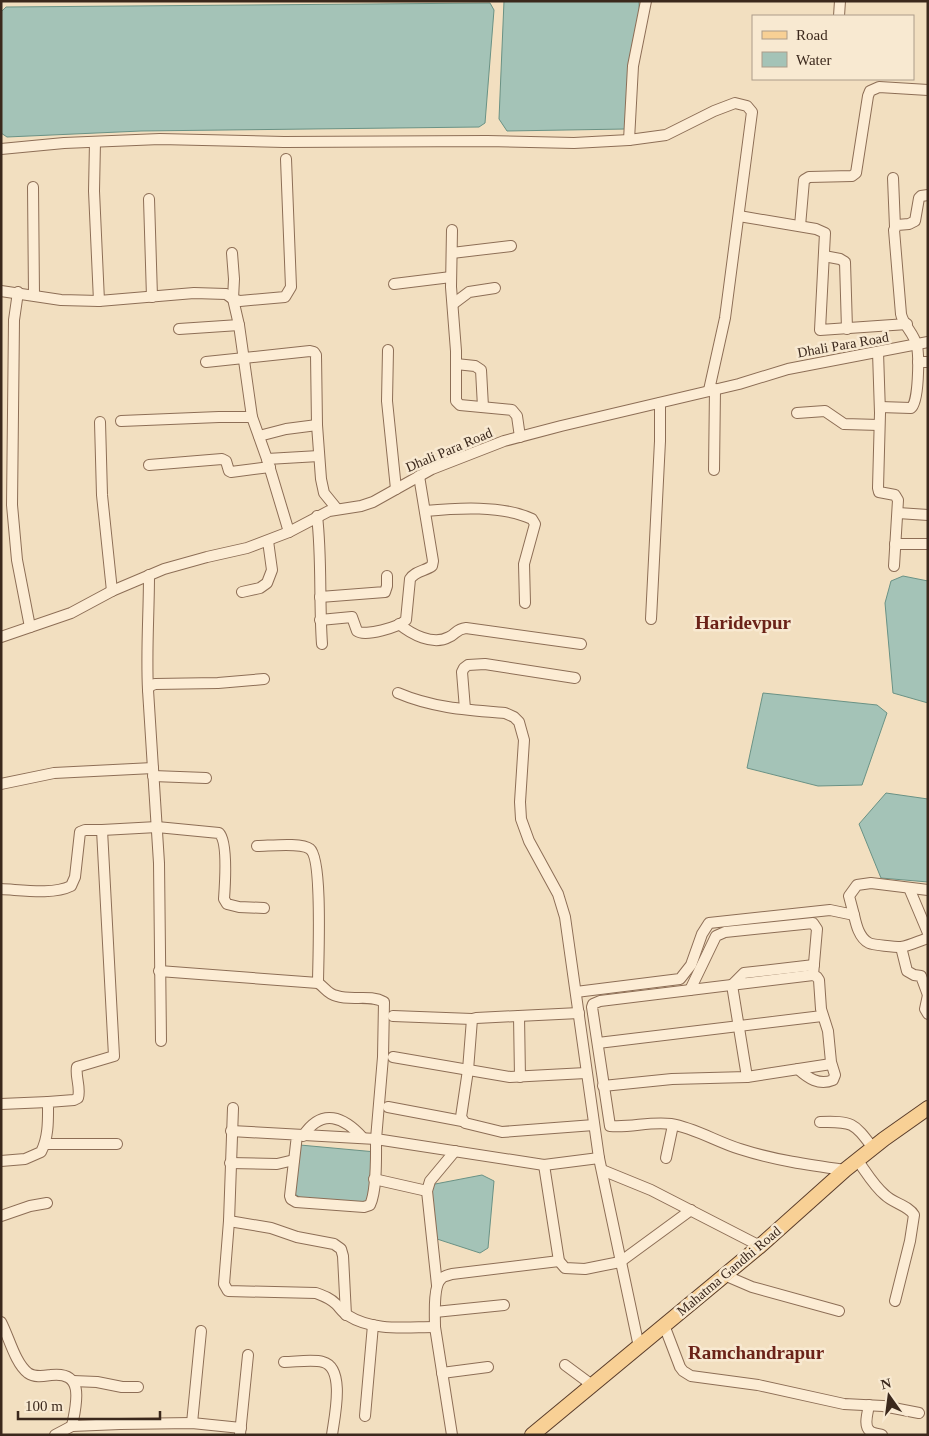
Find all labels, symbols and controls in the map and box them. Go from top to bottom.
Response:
legend [752,15,914,80]
text: Road [796,27,828,43]
text: Water [796,52,831,68]
street label: Dhali Para Road [796,330,890,360]
street label: Dhali Para Road [403,425,495,475]
district label: Haridevpur [695,612,792,633]
street label: Mahatma Gandhi Road [674,1223,784,1319]
district label: Ramchandrapur [688,1342,825,1363]
north arrow [864,1371,914,1421]
text: N [879,1375,893,1392]
scale bar [18,1388,160,1420]
text: 100 m [25,1398,63,1414]

